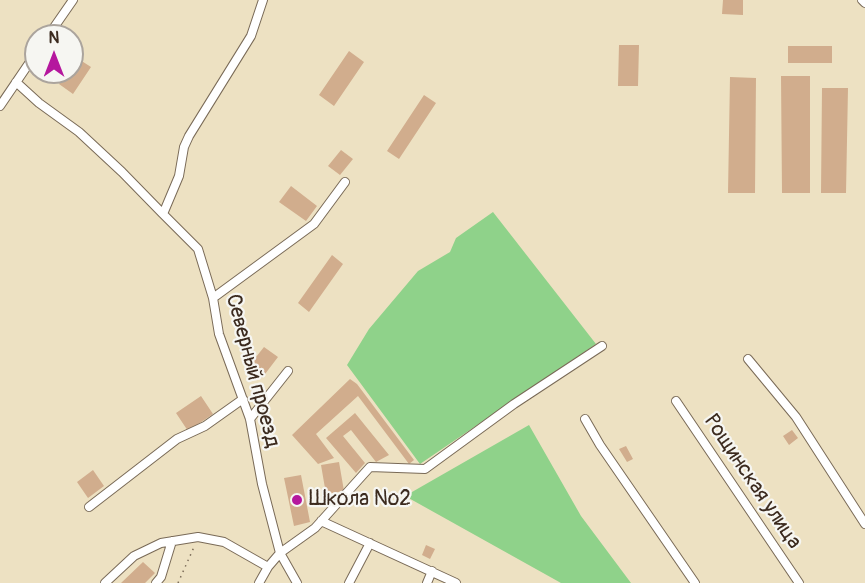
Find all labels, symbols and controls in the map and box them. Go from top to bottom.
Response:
north arrow [24,24,84,84]
text: N [49,28,59,48]
street label: Северный проезд [219,292,285,450]
street label: Рощинская улица [698,410,806,554]
place label: Школа №2 [309,487,411,513]
marker: Школа №2 [290,493,304,507]

